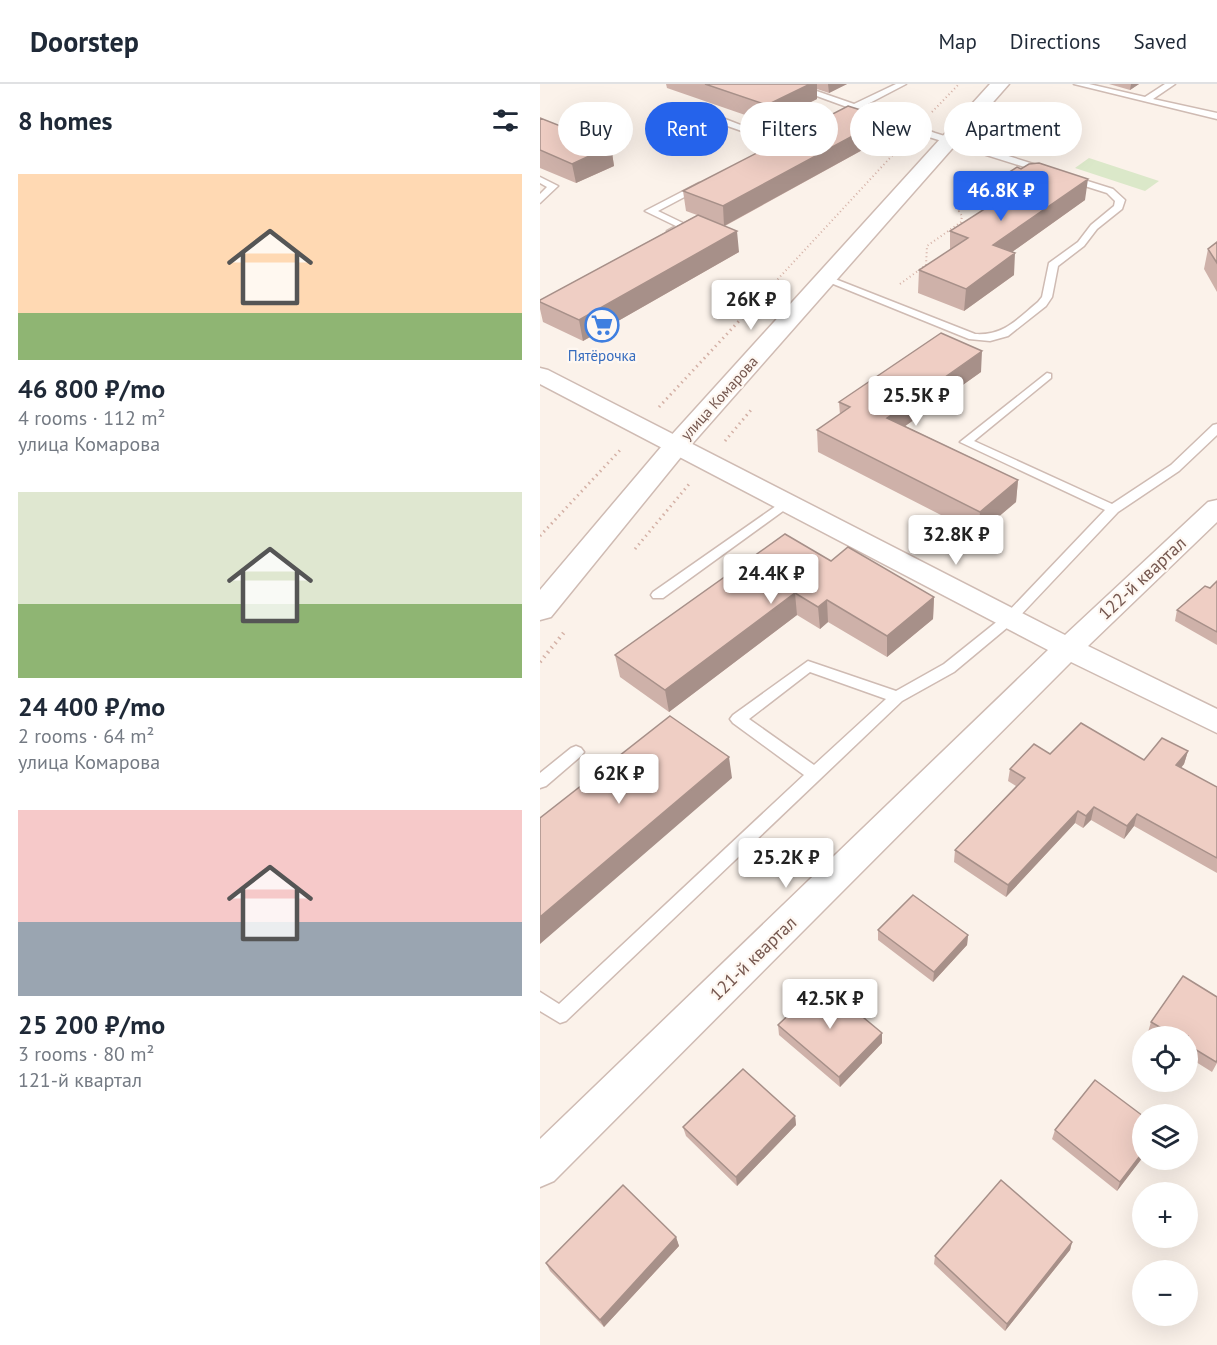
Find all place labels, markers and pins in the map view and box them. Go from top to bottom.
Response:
pin: 46.8K ₽ [946,171,1056,222]
pin: 26K ₽ [709,280,793,331]
supermarket icon: Пятёрочка [584,307,620,343]
place label: Пятёрочка [568,346,636,365]
pin: 25.5K ₽ [861,376,971,427]
pin: 32.8K ₽ [901,515,1011,566]
pin: 24.4K ₽ [716,554,826,605]
pin: 62K ₽ [577,754,661,805]
pin: 25.2K ₽ [731,838,841,889]
pin: 42.5K ₽ [775,979,885,1030]

